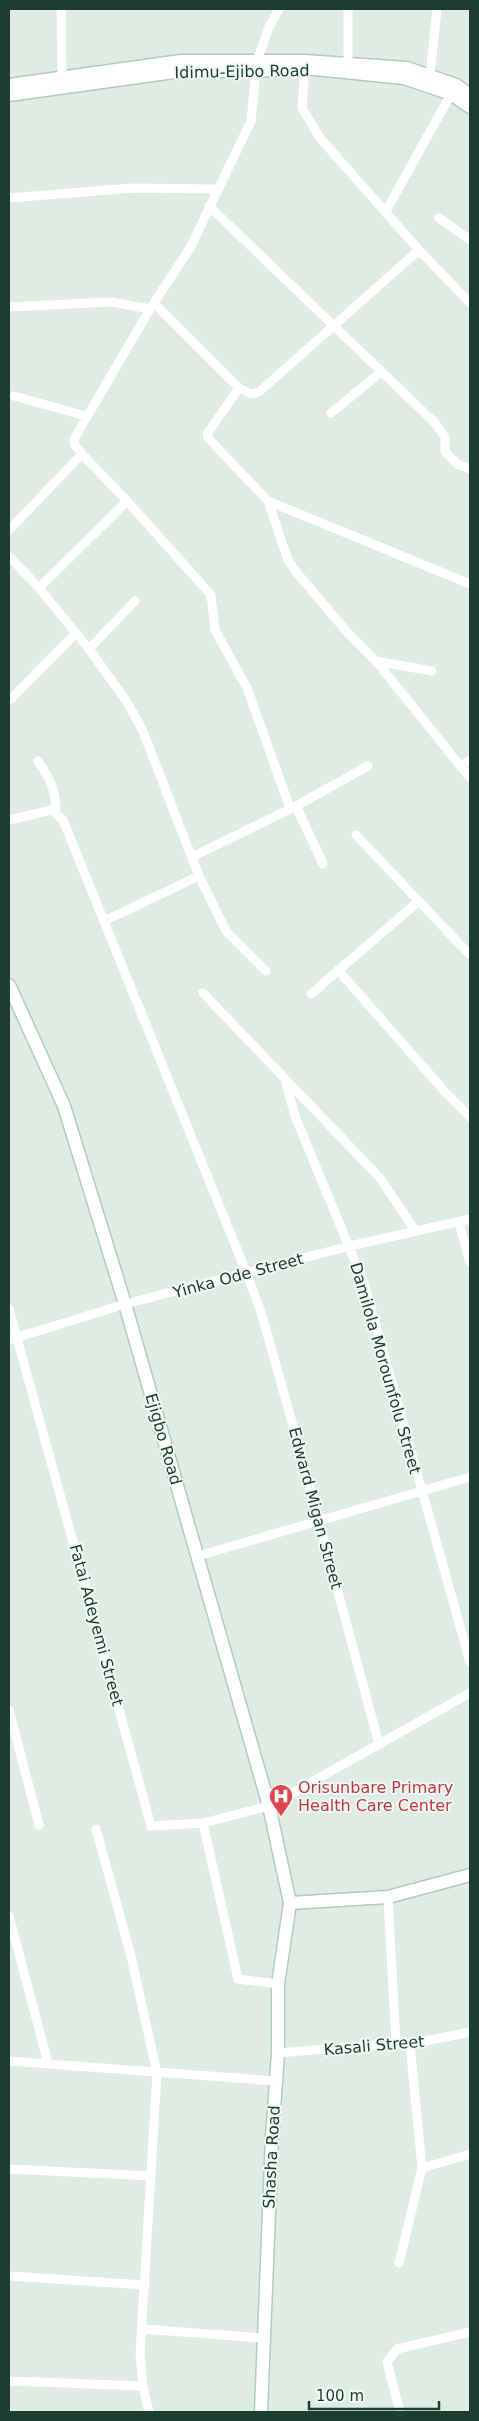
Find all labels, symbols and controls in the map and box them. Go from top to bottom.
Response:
street label: Idimu-Ejibo Road [174,61,310,82]
street label: Yinka Ode Street [170,1249,305,1302]
street label: Damilola Morounfolu Street [346,1260,425,1476]
street label: Ejigbo Road [141,1391,186,1487]
street label: Edward Migan Street [285,1425,346,1591]
street label: Fatai Adeyemi Street [66,1542,127,1708]
place label: Orisunbare Primary Health Care Center [298,1778,453,1815]
hospital icon: Orisunbare Primary Health Care Center [268,1783,294,1817]
street label: Kasali Street [323,2032,425,2059]
street label: Shasha Road [259,2105,284,2209]
scale bar [309,2378,439,2410]
text: 100 m [316,2387,364,2405]

